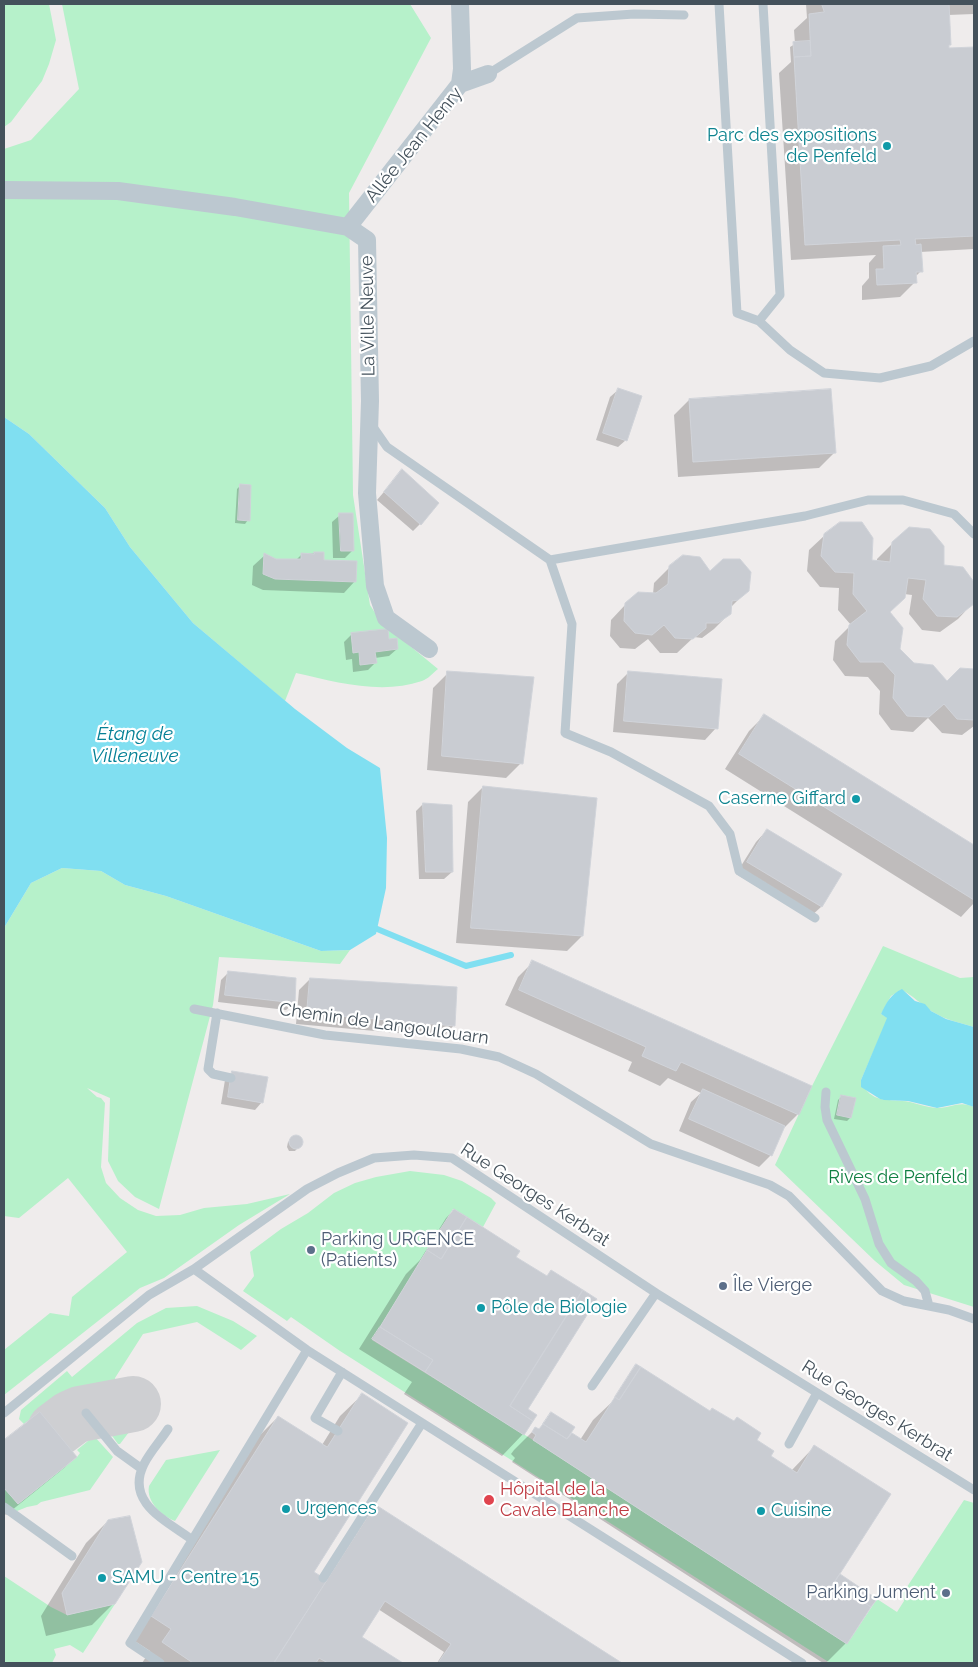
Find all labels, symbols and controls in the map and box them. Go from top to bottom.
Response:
street label: Allée Jean Henry [361,83,467,207]
place label: Parc des expositions de Penfeld [707,125,877,168]
marker: Parc des expositions de Penfeld [881,140,893,152]
street label: La Ville Neuve [356,255,380,377]
water label: Étang de Villeneuve [91,723,179,767]
place label: Caserne Giffard [718,788,846,810]
marker: Caserne Giffard [850,793,862,805]
street label: Chemin de Langoulouarn [278,999,490,1049]
street label: Rue Georges Kerbrat [456,1139,614,1251]
park label: Rives de Penfeld [828,1167,968,1189]
place label: Parking URGENCE (Patients) [321,1229,474,1272]
marker: Parking URGENCE (Patients) [305,1244,317,1256]
place label: Île Vierge [733,1275,812,1297]
marker: Île Vierge [717,1280,729,1292]
place label: Pôle de Biologie [491,1297,627,1319]
marker: Pôle de Biologie [475,1302,487,1314]
street label: Rue Georges Kerbrat [798,1356,956,1466]
place label: Hôpital de la Cavale Blanche [500,1479,629,1522]
marker: Hôpital de la Cavale Blanche [482,1493,496,1507]
place label: Urgences [296,1498,377,1520]
place label: Cuisine [771,1500,832,1522]
marker: Urgences [280,1503,292,1515]
marker: Cuisine [755,1505,767,1517]
place label: SAMU - Centre 15 [112,1567,259,1589]
marker: SAMU - Centre 15 [96,1572,108,1584]
place label: Parking Jument [806,1582,936,1604]
marker: Parking Jument [940,1587,952,1599]

